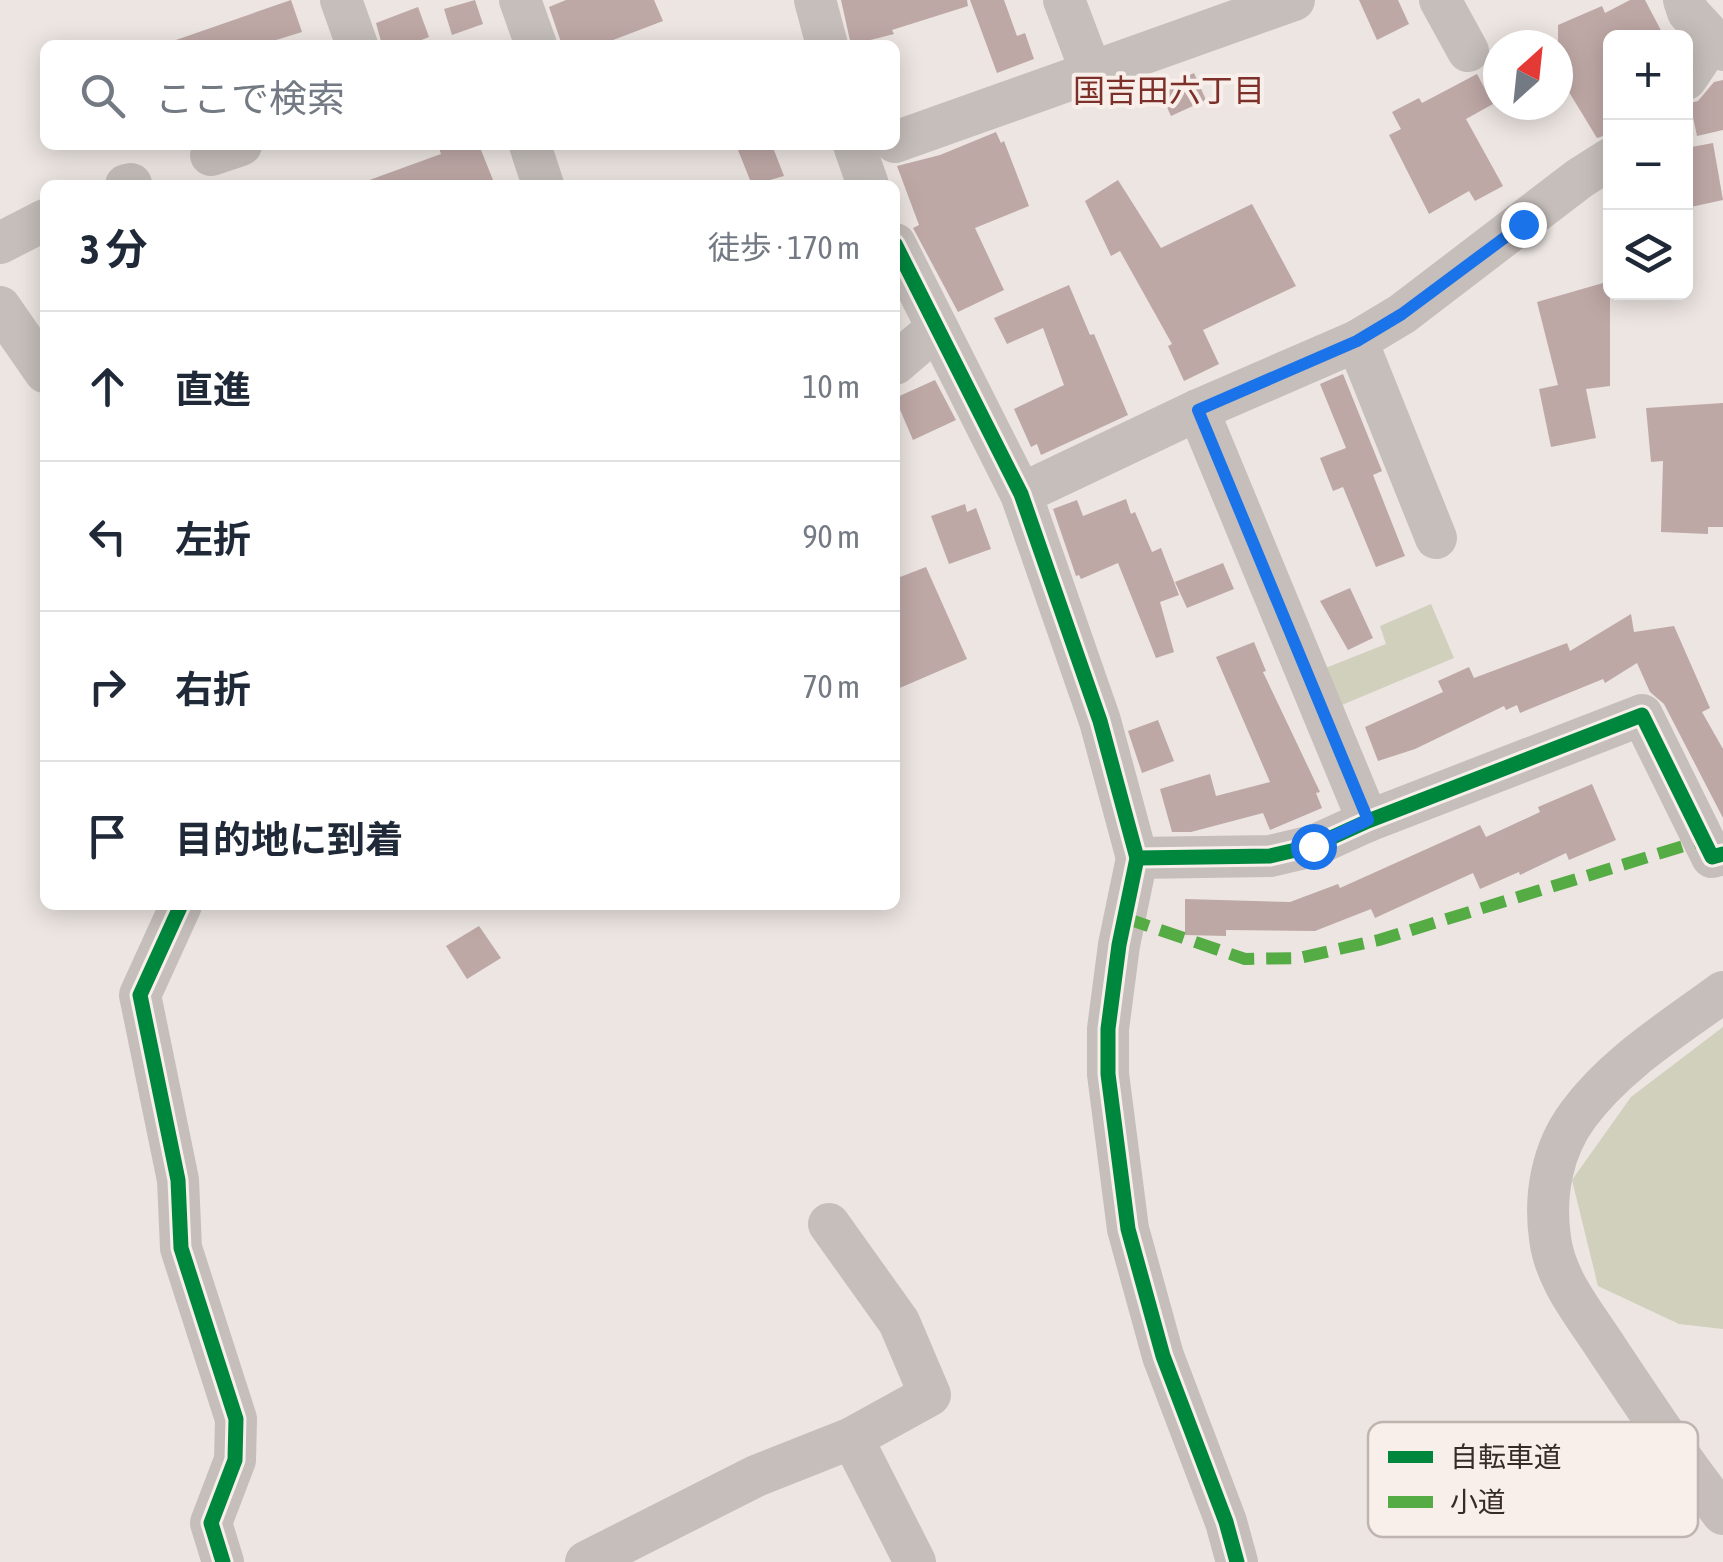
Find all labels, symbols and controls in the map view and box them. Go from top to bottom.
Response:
north arrow [1483,30,1573,120]
map controls [1603,30,1693,300]
button: + [1603,30,1693,120]
search box [40,40,900,150]
icon: search [75,68,130,123]
district label: 国吉田六丁目 [1073,72,1265,109]
text: ここで検索 [155,77,345,120]
button: − [1603,120,1693,210]
route end [1501,202,1547,248]
button: layers [1603,210,1693,300]
text: 3 分 [80,225,148,273]
text: 徒歩 · 170 m [708,229,860,266]
icon: ahead [80,359,135,414]
text: 直進 [175,368,251,411]
text: 10 m [802,368,860,405]
icon: left [80,509,135,564]
text: 左折 [175,518,251,561]
text: 90 m [802,518,860,555]
icon: right [80,659,135,714]
text: 右折 [175,668,251,711]
text: 70 m [802,668,860,705]
icon: arrive [80,809,135,864]
text: 目的地に到着 [175,818,403,861]
route start [1291,824,1337,870]
legend [1368,1422,1698,1537]
text: 自転車道 [1450,1441,1562,1473]
text: 小道 [1450,1486,1506,1518]

